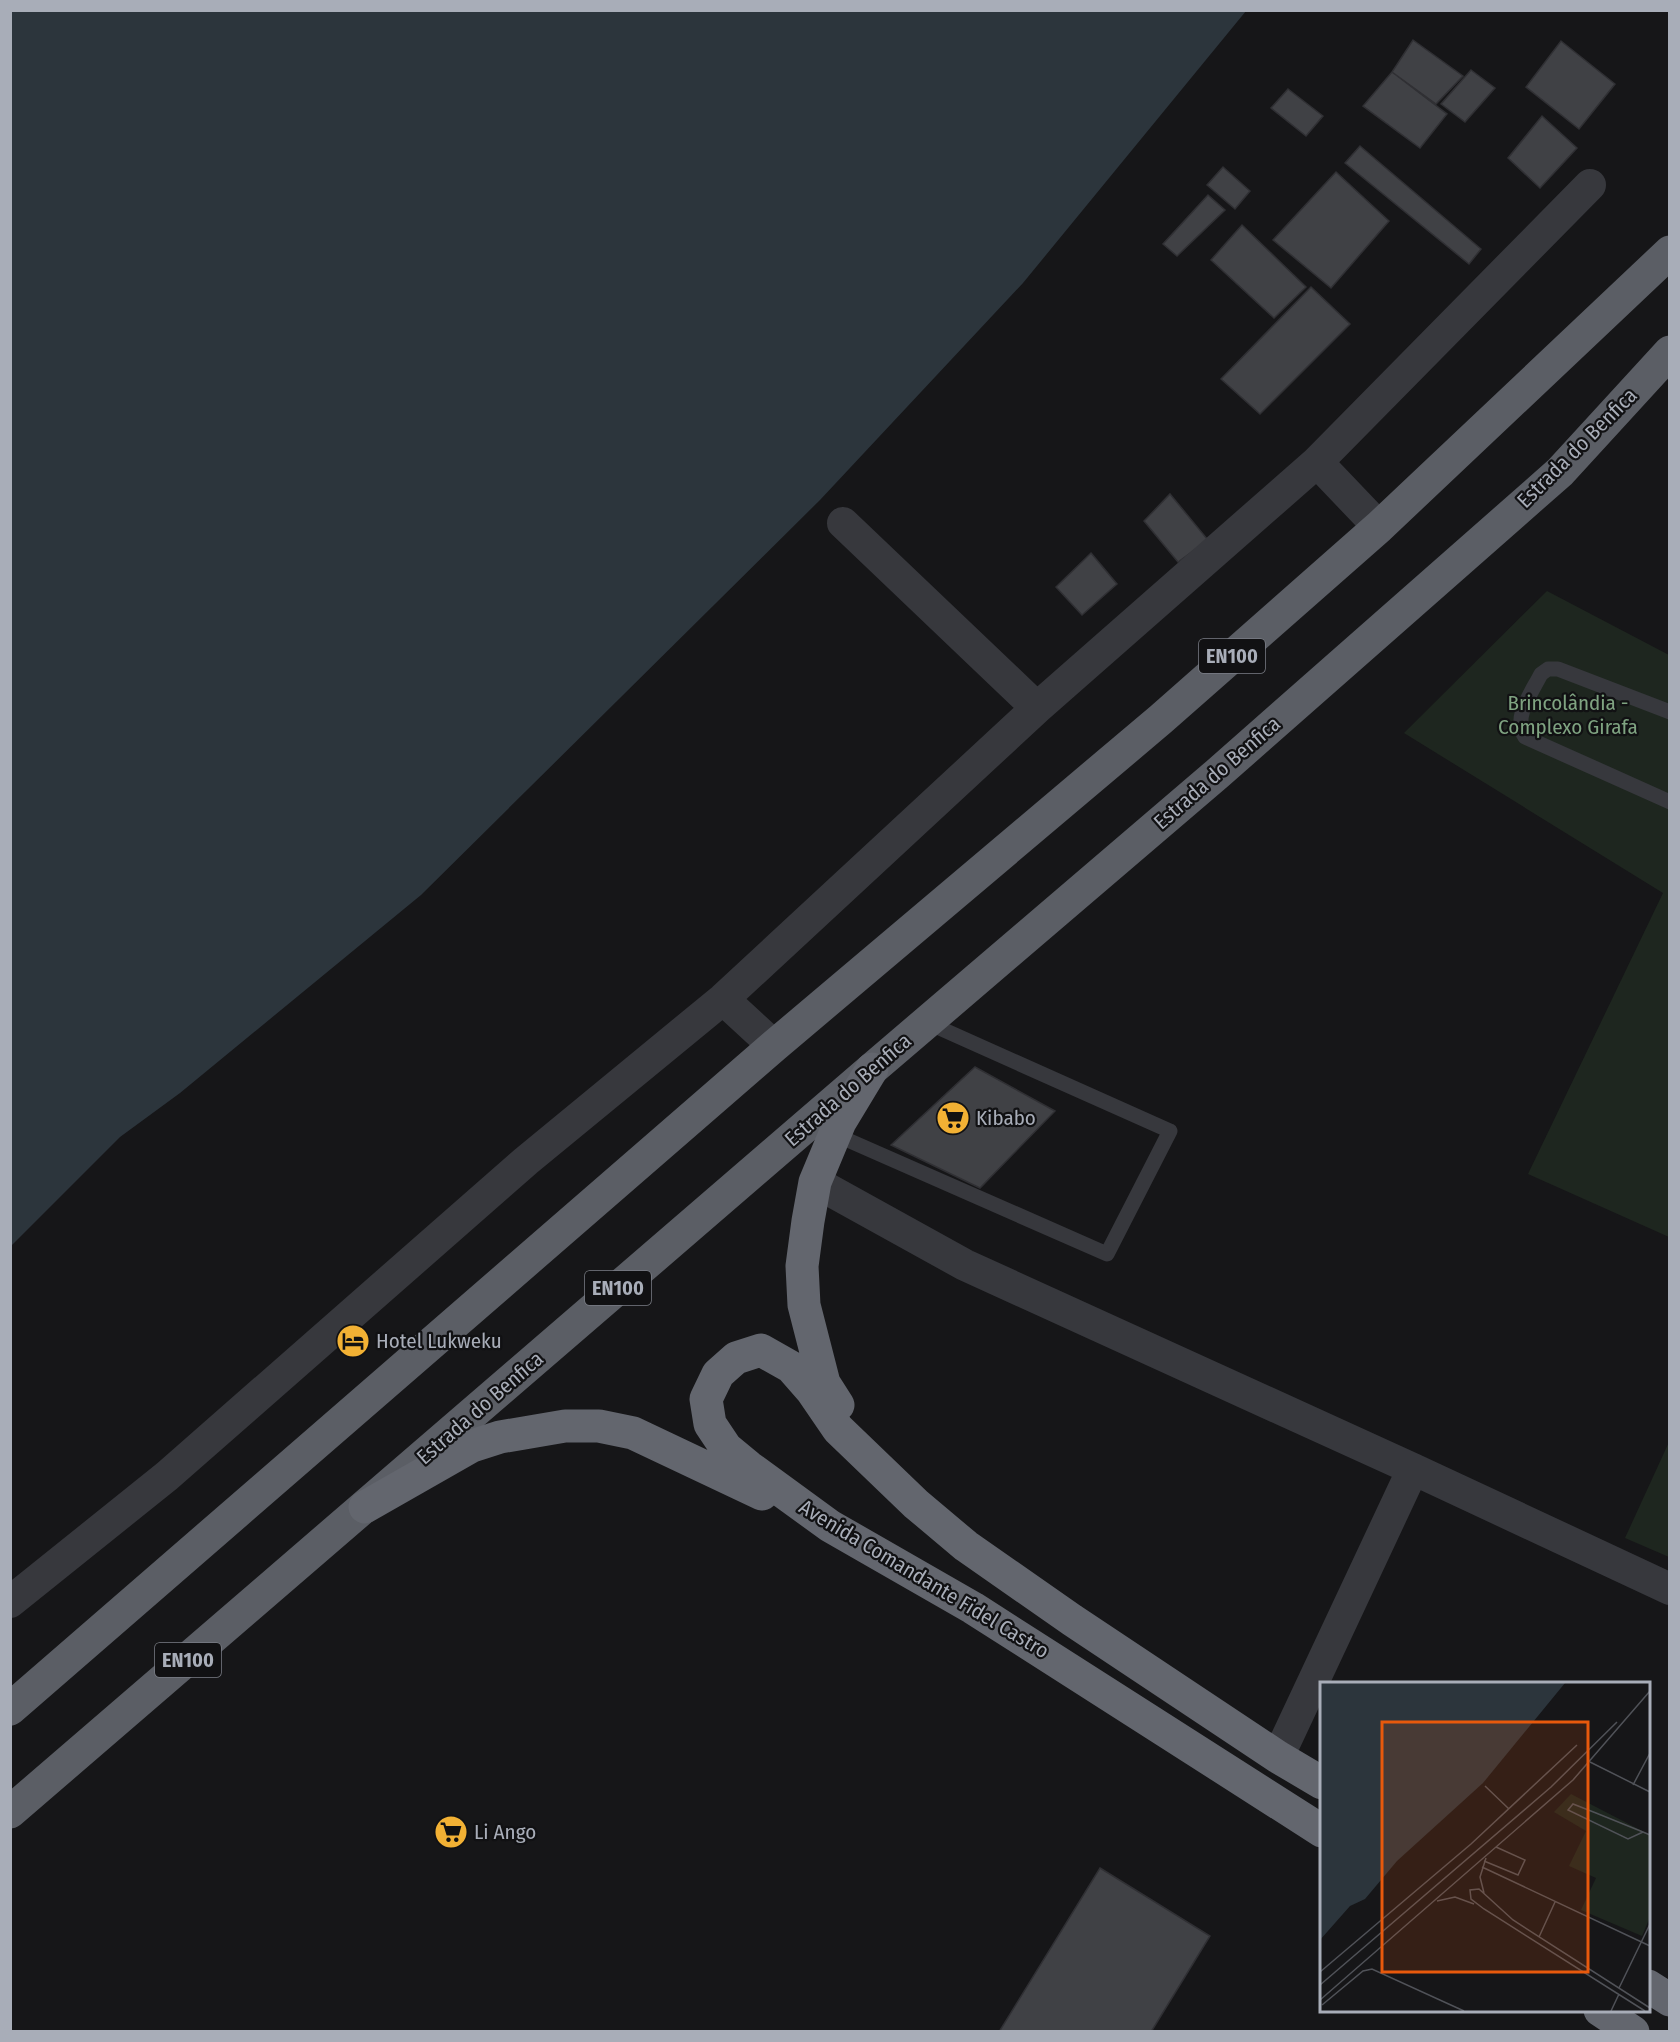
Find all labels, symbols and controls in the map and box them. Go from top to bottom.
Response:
street label: Estrada do Benfica [1512,383,1642,513]
road number: EN100 [1199,639,1265,673]
park label: Brincolândia - Complexo Girafa [1498,690,1638,740]
street label: Estrada do Benfica [1148,711,1286,835]
street label: Estrada do Benfica [779,1028,917,1152]
supermarket icon: Kibabo [935,1100,971,1136]
place label: Kibabo [976,1105,1036,1131]
road number: EN100 [585,1271,651,1305]
hotel icon: Hotel Lukweku [335,1323,371,1359]
place label: Hotel Lukweku [376,1328,502,1354]
street label: Estrada do Benfica [411,1346,549,1470]
street label: Avenida Comandante Fidel Castro [794,1494,1054,1664]
road number: EN100 [155,1643,221,1677]
inset map [1320,1682,1650,2012]
supermarket icon: Li Ango [433,1814,469,1850]
place label: Li Ango [474,1819,536,1845]

